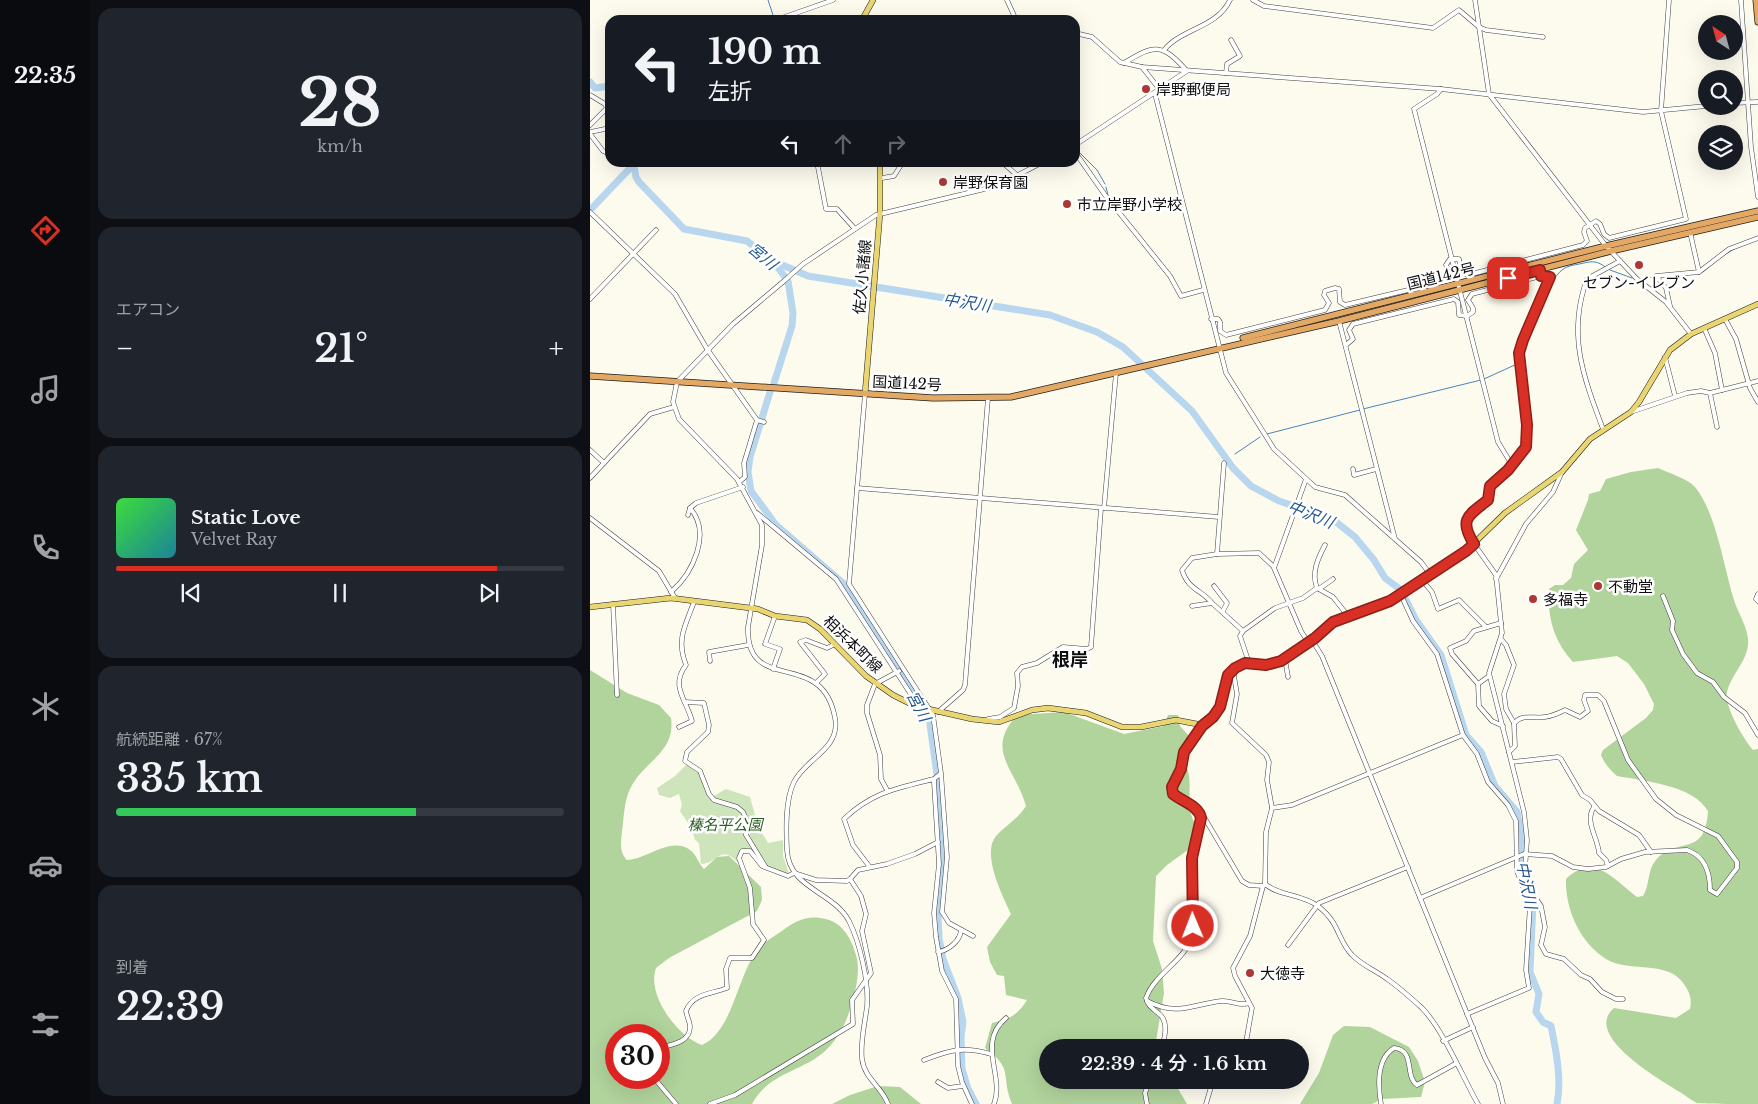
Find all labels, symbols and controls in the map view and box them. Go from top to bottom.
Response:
north arrow [1698,15,1742,60]
map controls [1698,15,1743,170]
text: 190 m [708,30,821,73]
icon: left [625,35,690,100]
text: 22:35 [14,62,76,89]
text: 28 [298,63,382,144]
button: search [1698,70,1743,115]
text: 左折 [708,78,752,105]
place label: 岸野郵便局 [1156,80,1231,99]
marker: 岸野郵便局 [1140,83,1152,95]
button: layers [1698,125,1743,170]
icon: left [776,130,804,158]
icon: ahead [829,130,857,158]
icon: right [882,130,910,158]
text: km/h [317,136,363,156]
place label: 岸野保育園 [953,173,1028,192]
marker: 岸野保育園 [937,176,949,188]
place label: 市立岸野小学校 [1077,195,1182,214]
marker: 市立岸野小学校 [1061,198,1073,210]
icon: directions [28,213,63,248]
water label: 宮川 [744,238,783,275]
street label: 佐久小諸線 [849,239,875,315]
pin [1487,257,1529,299]
street label: 国道142号 [1405,258,1477,294]
marker: セブン-イレブン [1633,259,1645,271]
icon: arrive [1494,264,1522,292]
place label: セブン-イレブン [1583,273,1695,292]
water label: 中沢川 [942,288,994,316]
text: エアコン [116,299,180,319]
text: 21° [314,325,368,372]
text: − [116,331,134,366]
text: + [549,331,564,366]
icon: music [28,372,63,407]
street label: 国道142号 [872,372,942,394]
water label: 中沢川 [1285,496,1339,533]
text: Static Love [191,506,301,529]
text: Velvet Ray [191,529,277,549]
icon: phone [28,530,63,565]
place label: 不動堂 [1608,577,1653,596]
icon: previous [177,579,205,607]
icon: pause [326,579,354,607]
icon: next [475,579,503,607]
marker: 不動堂 [1592,580,1604,592]
place label: 多福寺 [1543,590,1588,609]
marker: 多福寺 [1527,593,1539,605]
street label: 相浜本町線 [819,611,887,677]
district label: 根岸 [1052,649,1088,671]
water label: 宮川 [903,687,936,727]
icon: climate [28,689,63,724]
text: 航続距離 · 67% [116,729,223,749]
text: 335 km [116,755,263,802]
park label: 榛名平公園 [687,815,764,834]
icon: car [28,848,63,883]
water label: 中沢川 [1513,860,1542,912]
position arrow [1166,899,1218,951]
text: 到着 [116,957,148,977]
place label: 大徳寺 [1260,964,1305,983]
marker: 大徳寺 [1244,967,1256,979]
text: 22:39 [116,983,225,1030]
icon: filters [28,1007,63,1042]
speed limit sign: 30 [605,1024,670,1089]
text: 22:39 · 4 分 · 1.6 km [1081,1052,1267,1075]

